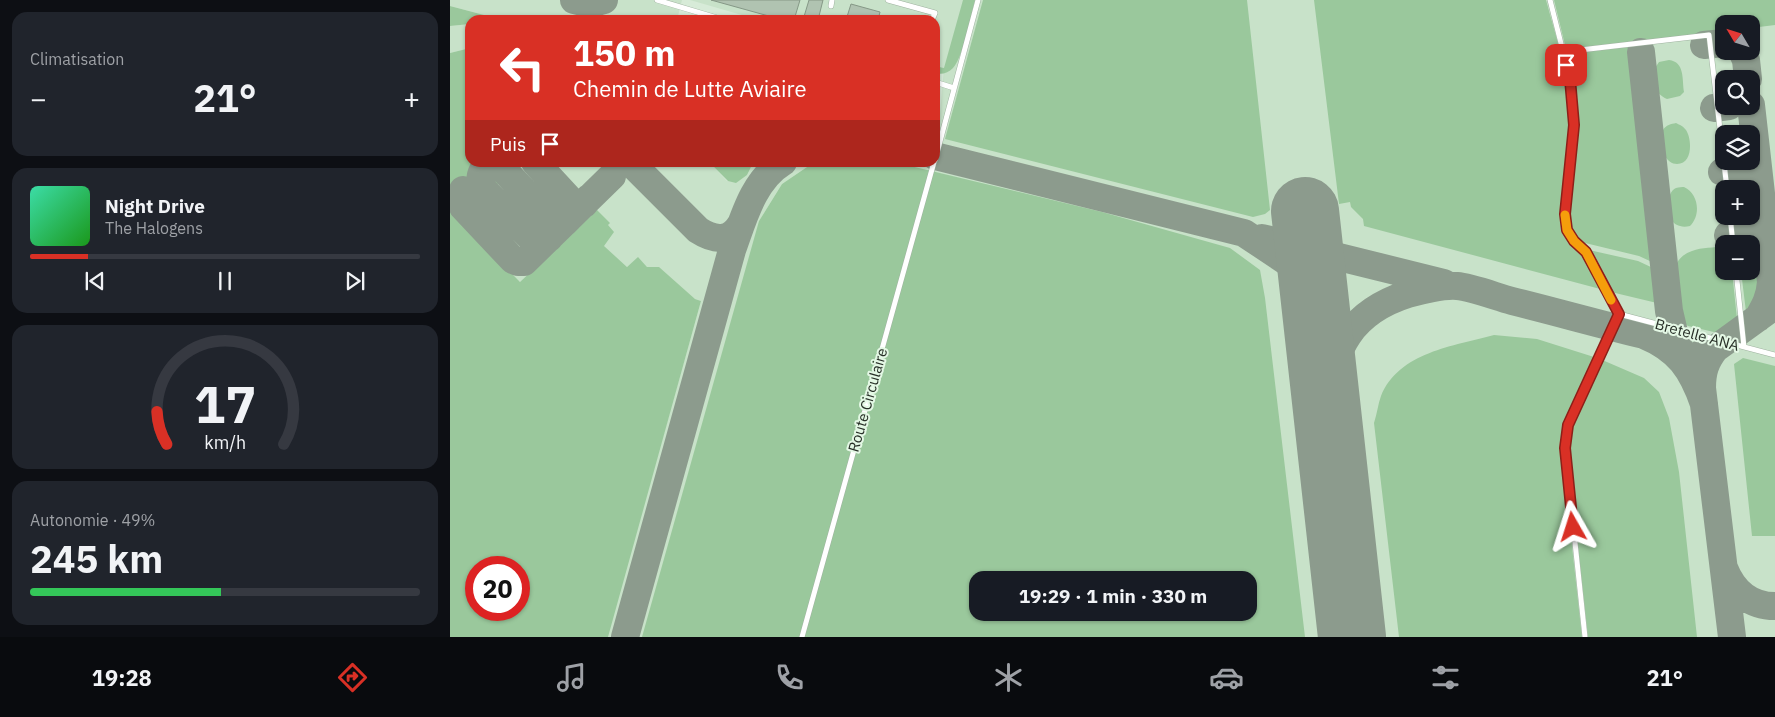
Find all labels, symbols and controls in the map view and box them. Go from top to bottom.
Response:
north arrow [1715,15,1760,60]
map controls [1715,15,1760,280]
text: 150 m [573,30,676,76]
icon: left [490,35,555,100]
pin [1545,44,1587,86]
text: Climatisation [30,49,124,69]
icon: arrive [1552,51,1580,79]
button: search [1715,70,1760,115]
text: 21° [193,73,257,122]
text: Chemin de Lutte Aviaire [573,74,807,103]
text: − [30,80,47,117]
text: + [403,80,420,117]
button: layers [1715,125,1760,170]
icon: arrive [536,130,564,158]
text: Puis [490,132,526,156]
button: + [1715,180,1760,225]
text: Night Drive [105,194,205,218]
text: The Halogens [105,218,203,238]
button: − [1715,235,1760,280]
icon: previous [81,267,109,295]
icon: pause [211,267,239,295]
icon: next [341,267,369,295]
street label: Bretelle ANA [1653,314,1742,355]
street label: Route Circulaire [844,346,891,454]
text: 17 [194,370,256,437]
text: km/h [204,431,246,454]
position arrow [1546,500,1598,552]
text: Autonomie · 49% [30,510,155,530]
text: 245 km [30,534,163,583]
speed limit sign: 20 [465,556,530,621]
text: 19:29 · 1 min · 330 m [1019,584,1207,608]
icon: directions [335,660,370,695]
icon: music [554,660,589,695]
icon: phone [772,660,807,695]
icon: climate [991,660,1026,695]
icon: car [1209,660,1244,695]
icon: filters [1428,660,1463,695]
text: 19:28 [92,663,152,692]
text: 21° [1646,663,1683,692]

